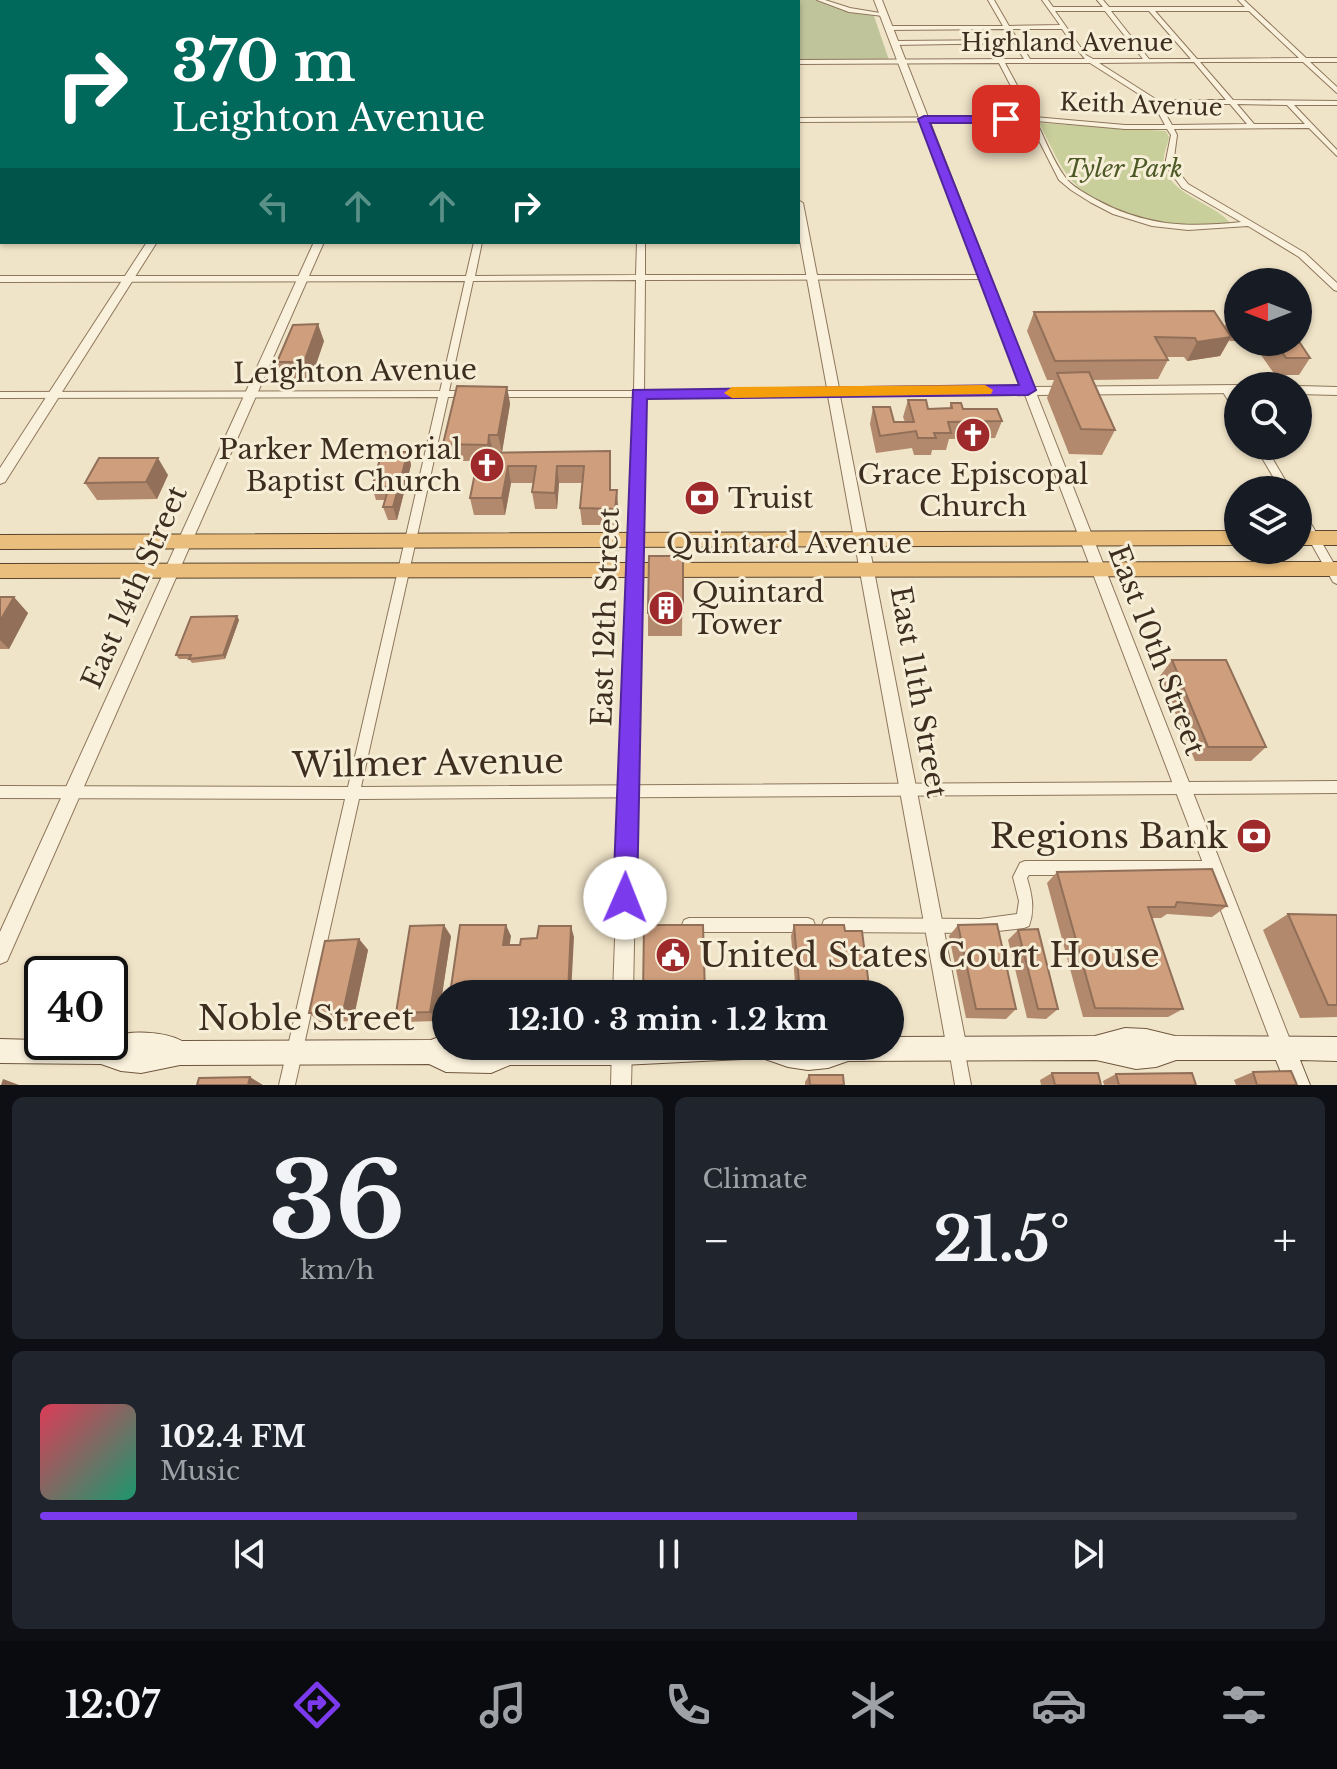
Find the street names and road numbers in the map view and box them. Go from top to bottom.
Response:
street label: Highland Avenue [961,28,1173,57]
street label: Keith Avenue [1059,87,1223,122]
street label: Leighton Avenue [233,352,477,391]
street label: East 14th Street [74,480,195,694]
street label: East 12th Street [584,507,627,727]
street label: Quintard Avenue [666,526,912,561]
street label: East 10th Street [1100,540,1213,760]
street label: East 11th Street [883,584,954,801]
street label: Wilmer Avenue [291,740,564,786]
street label: Noble Street [198,997,414,1039]

